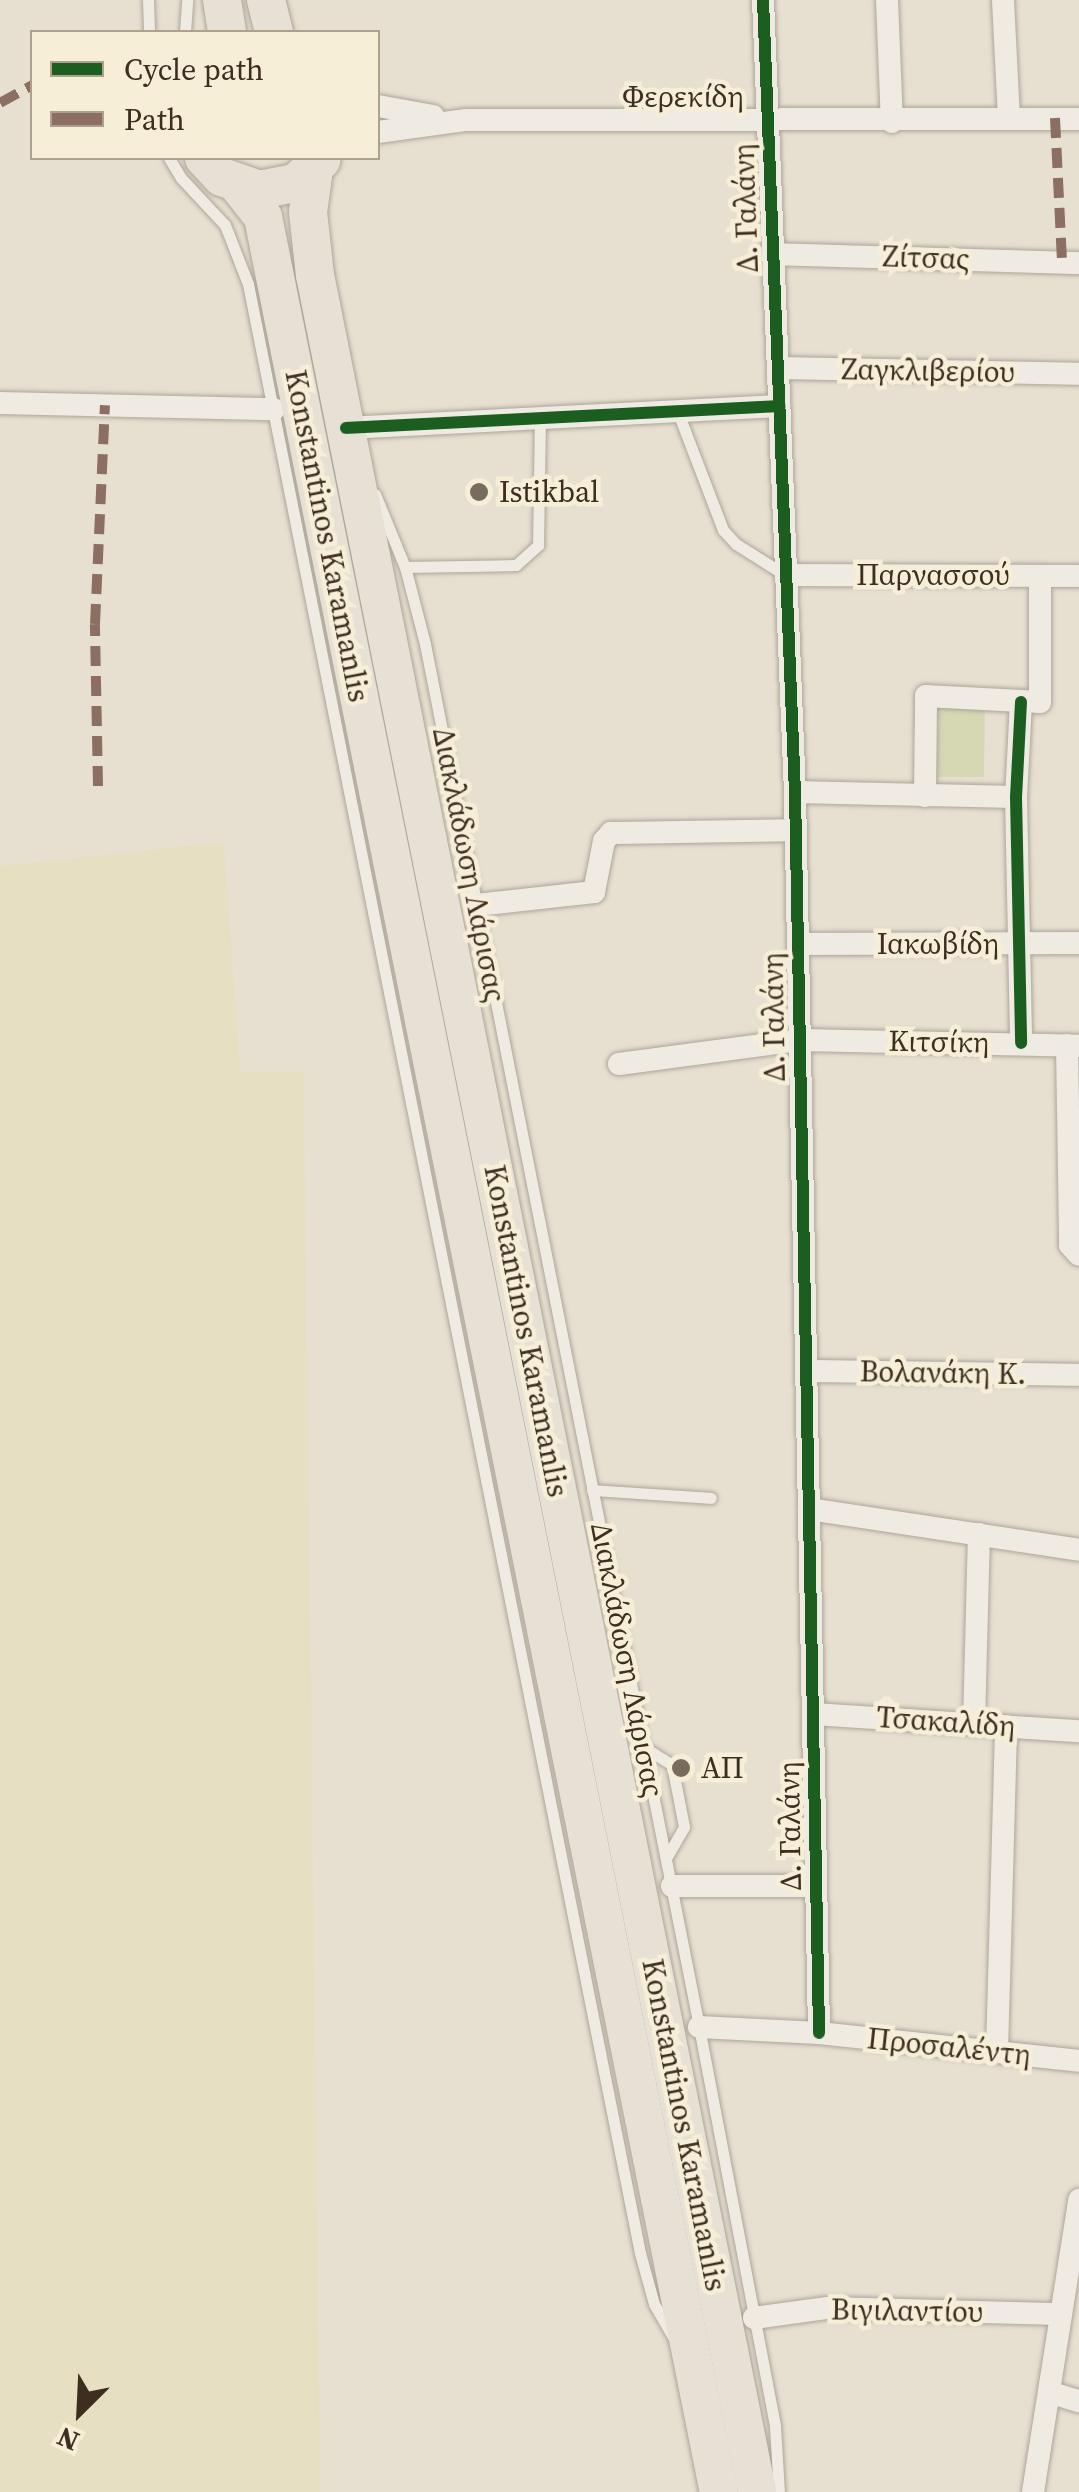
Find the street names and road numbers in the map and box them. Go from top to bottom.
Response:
street label: Φερεκίδη [622,79,744,115]
street label: Δ. Γαλάνη [726,143,766,273]
street label: Ζίτσας [882,238,970,278]
street label: Ζαγκλιβερίου [841,351,1015,391]
street label: Κonstantinos Karamanlis [277,367,377,705]
street label: Παρνασσού [856,557,1010,593]
street label: Διακλάδωση Λάρισας [425,725,513,1005]
street label: Ιακωβίδη [877,926,999,962]
street label: Δ. Γαλάνη [755,952,793,1082]
street label: Κιτσίκη [888,1023,990,1061]
street label: Κonstantinos Karamanlis [476,1162,576,1500]
street label: Βολανάκη Κ. [859,1354,1027,1392]
street label: Διακλάδωση Λάρισας [583,1520,671,1800]
street label: Τσακαλίδη [875,1699,1017,1745]
street label: Δ. Γαλάνη [771,1761,809,1891]
street label: Κonstantinos Karamanlis [634,1956,734,2294]
street label: Προσαλέντη [865,2021,1033,2073]
street label: Βιγιλαντίου [831,2292,983,2330]

